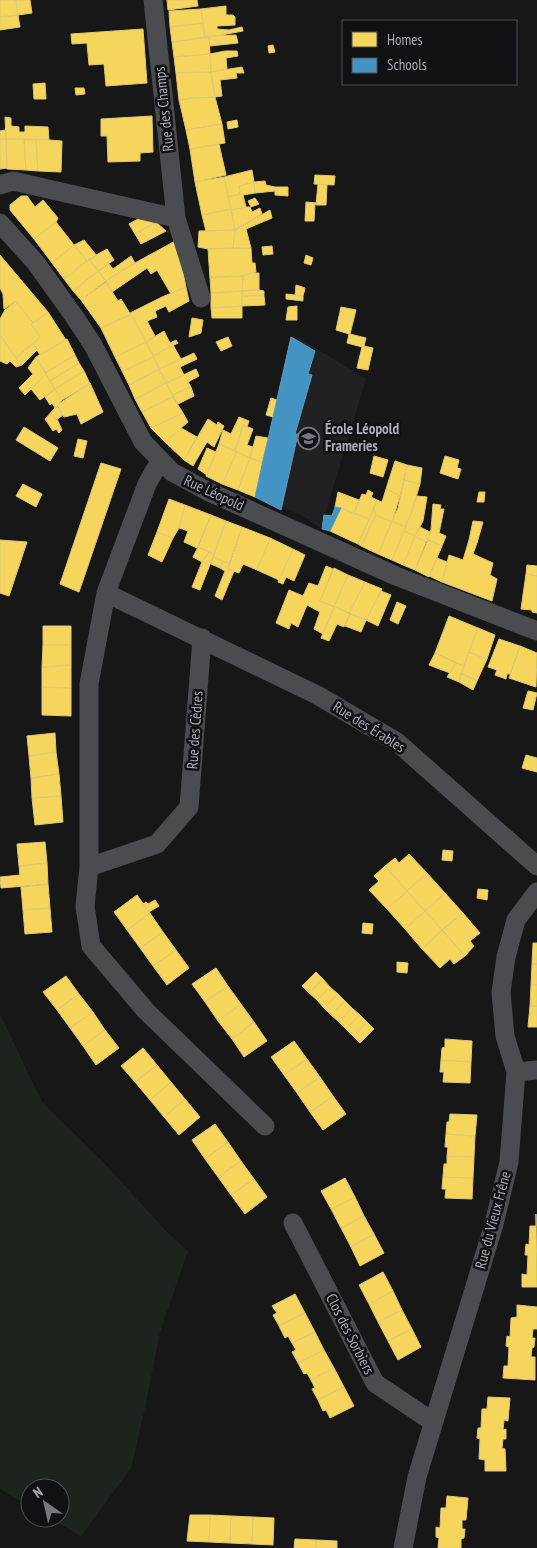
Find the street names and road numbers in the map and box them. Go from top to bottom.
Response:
street label: Rue des Champs [150,66,177,152]
street label: Rue Léopold [181,470,247,515]
street label: Rue des Cèdres [182,690,207,770]
street label: Rue des Érables [330,697,409,756]
street label: Rue du Vieux Frêne [470,1169,515,1271]
street label: Clos des Sorbiers [322,1290,379,1377]

